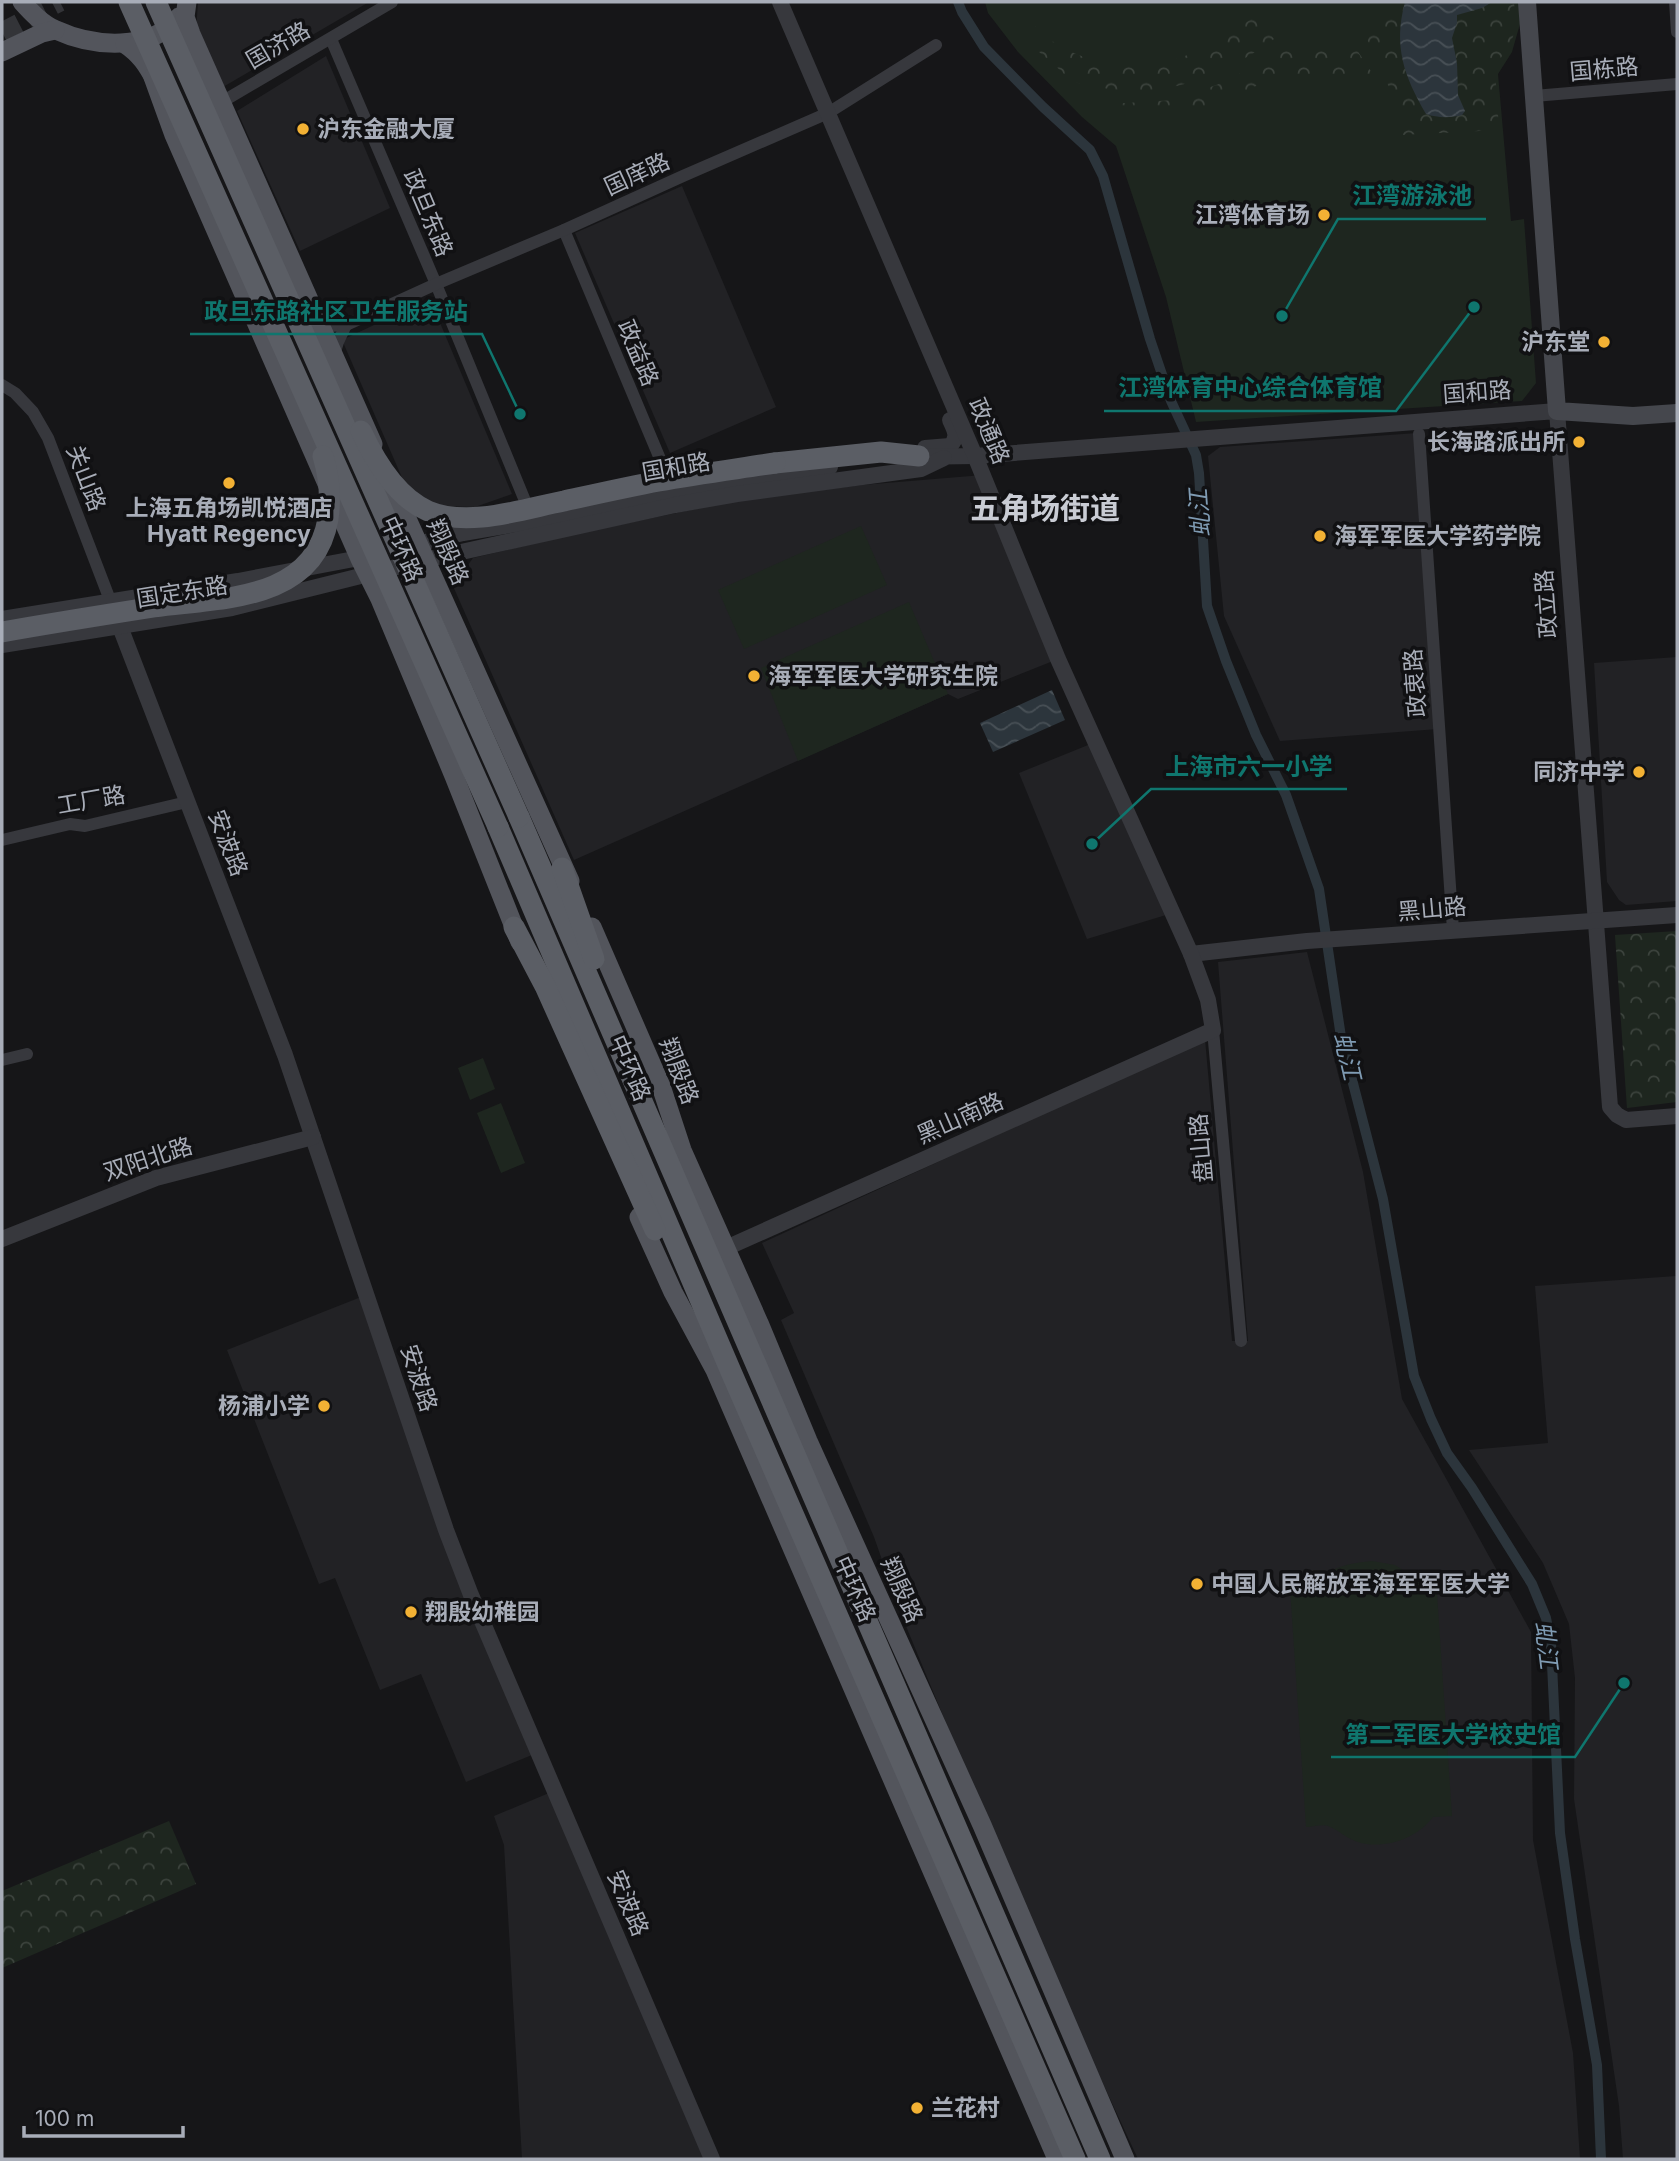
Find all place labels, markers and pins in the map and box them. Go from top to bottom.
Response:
place label: 沪东金融大厦 [317,115,455,143]
marker: 沪东金融大厦 [295,121,311,137]
callout: 江湾游泳池 [1338,174,1486,219]
place label: 江湾体育场 [1195,201,1310,229]
marker: 江湾体育场 [1316,207,1332,223]
callout: 政旦东路社区卫生服务站 [190,289,482,334]
place label: 沪东堂 [1521,328,1590,356]
marker: 沪东堂 [1596,334,1612,350]
callout: 江湾体育中心综合体育馆 [1104,366,1396,411]
place label: 长海路派出所 [1427,428,1565,456]
marker: 长海路派出所 [1571,434,1587,450]
marker: 上海五角场凯悦酒店 Hyatt Regency [221,475,237,491]
place label: 上海五角场凯悦酒店 Hyatt Regency [126,494,333,548]
place label: 海军军医大学药学院 [1334,522,1541,550]
marker: 海军军医大学药学院 [1312,528,1328,544]
place label: 海军军医大学研究生院 [768,662,998,690]
marker: 海军军医大学研究生院 [746,668,762,684]
callout: 上海市六一小学 [1151,744,1347,789]
place label: 同济中学 [1533,758,1625,786]
marker: 同济中学 [1631,764,1647,780]
place label: 杨浦小学 [218,1392,310,1420]
marker: 杨浦小学 [316,1398,332,1414]
place label: 中国人民解放军海军军医大学 [1211,1570,1510,1598]
marker: 中国人民解放军海军军医大学 [1189,1576,1205,1592]
place label: 翔殷幼稚园 [425,1598,540,1626]
marker: 翔殷幼稚园 [403,1604,419,1620]
callout: 第二军医大学校史馆 [1331,1712,1575,1757]
place label: 兰花村 [931,2094,1000,2122]
marker: 兰花村 [909,2100,925,2116]

